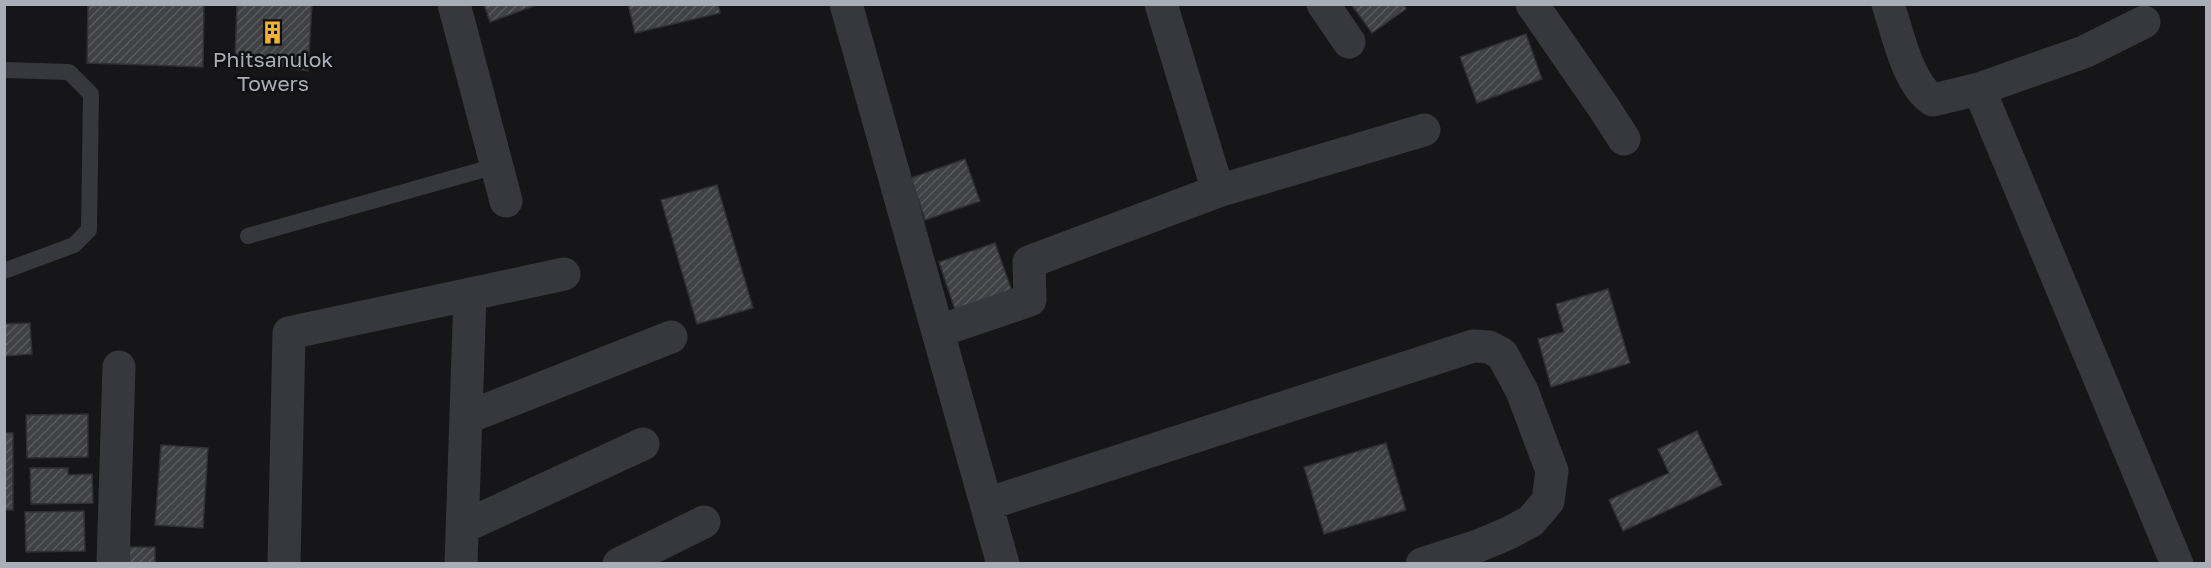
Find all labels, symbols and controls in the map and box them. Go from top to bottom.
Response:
building icon: Phitsanulok Towers [260,19,286,45]
place label: Phitsanulok Towers [213,46,333,96]

